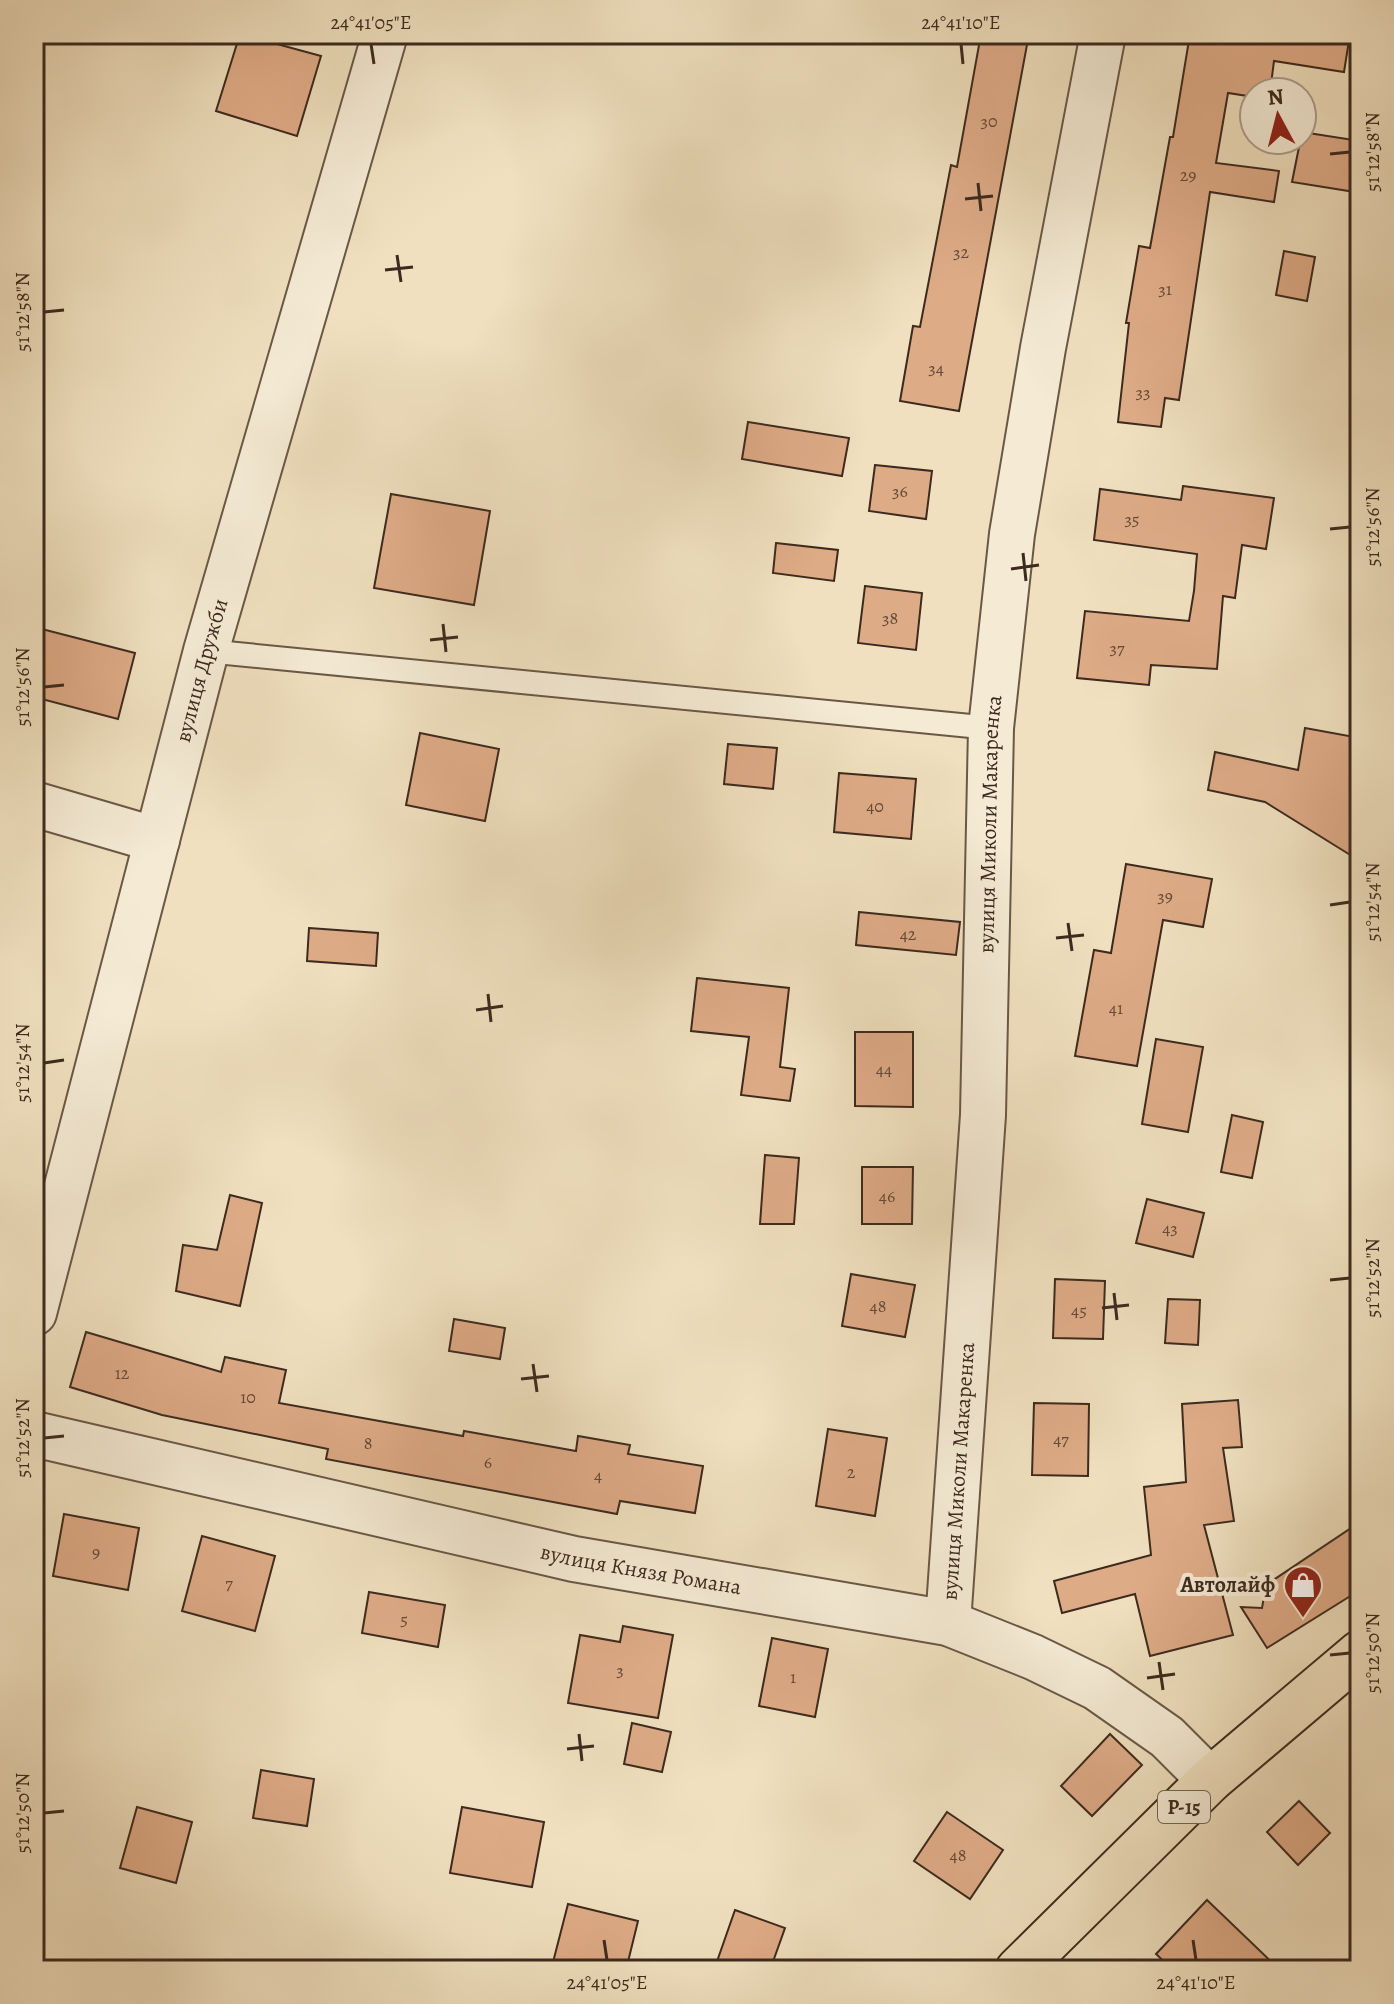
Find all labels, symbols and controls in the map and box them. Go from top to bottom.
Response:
text: 24°41'05"E [330,9,412,36]
text: 24°41'10"E [921,9,1001,36]
north arrow [1238,76,1318,156]
text: N [1266,81,1285,113]
house number: 30 [980,109,998,133]
text: 51°12'58"N [1359,112,1386,192]
house number: 29 [1180,163,1196,187]
house number: 32 [953,240,969,264]
text: 51°12'58"N [9,272,36,352]
house number: 31 [1158,277,1172,301]
house number: 34 [928,356,944,380]
house number: 33 [1136,380,1150,404]
house number: 36 [892,479,908,503]
text: 51°12'56"N [1359,487,1386,567]
house number: 35 [1124,507,1140,531]
street label: вулиця Дружби [168,595,235,746]
house number: 38 [882,606,898,630]
house number: 37 [1109,636,1125,660]
text: 51°12'56"N [9,647,36,727]
street label: вулиця Миколи Макаренка [971,693,1010,954]
house number: 40 [866,794,884,818]
text: 51°12'54"N [1359,862,1386,942]
house number: 39 [1157,884,1173,908]
house number: 42 [900,922,917,946]
house number: 41 [1109,996,1123,1020]
text: 51°12'54"N [9,1023,36,1103]
house number: 44 [876,1057,892,1081]
house number: 46 [879,1184,895,1208]
house number: 43 [1162,1216,1178,1240]
text: 51°12'52"N [1359,1238,1386,1318]
house number: 48 [870,1294,886,1318]
house number: 45 [1071,1298,1087,1322]
street label: вулиця Миколи Макаренка [935,1341,982,1601]
house number: 12 [115,1361,130,1385]
house number: 10 [240,1385,256,1409]
text: 51°12'52"N [9,1398,36,1478]
house number: 47 [1053,1427,1069,1451]
house number: 8 [364,1431,372,1455]
house number: 6 [484,1450,492,1474]
house number: 2 [847,1460,856,1484]
house number: 4 [594,1463,602,1487]
street label: вулиця Князя Романа [537,1537,744,1603]
house number: 9 [92,1540,100,1564]
shop icon: Автолайф [1282,1564,1324,1619]
place label: Автолайф [1180,1570,1275,1600]
house number: 7 [225,1571,233,1595]
house number: 5 [400,1607,408,1631]
text: 51°12'50"N [1359,1613,1386,1693]
house number: 3 [616,1658,624,1682]
house number: 1 [790,1665,796,1689]
text: 51°12'50"N [9,1773,36,1853]
road number: Р-15 [1158,1791,1210,1823]
house number: 48 [950,1843,966,1867]
text: 24°41'05"E [566,1969,648,1996]
text: 24°41'10"E [1156,1969,1236,1996]

